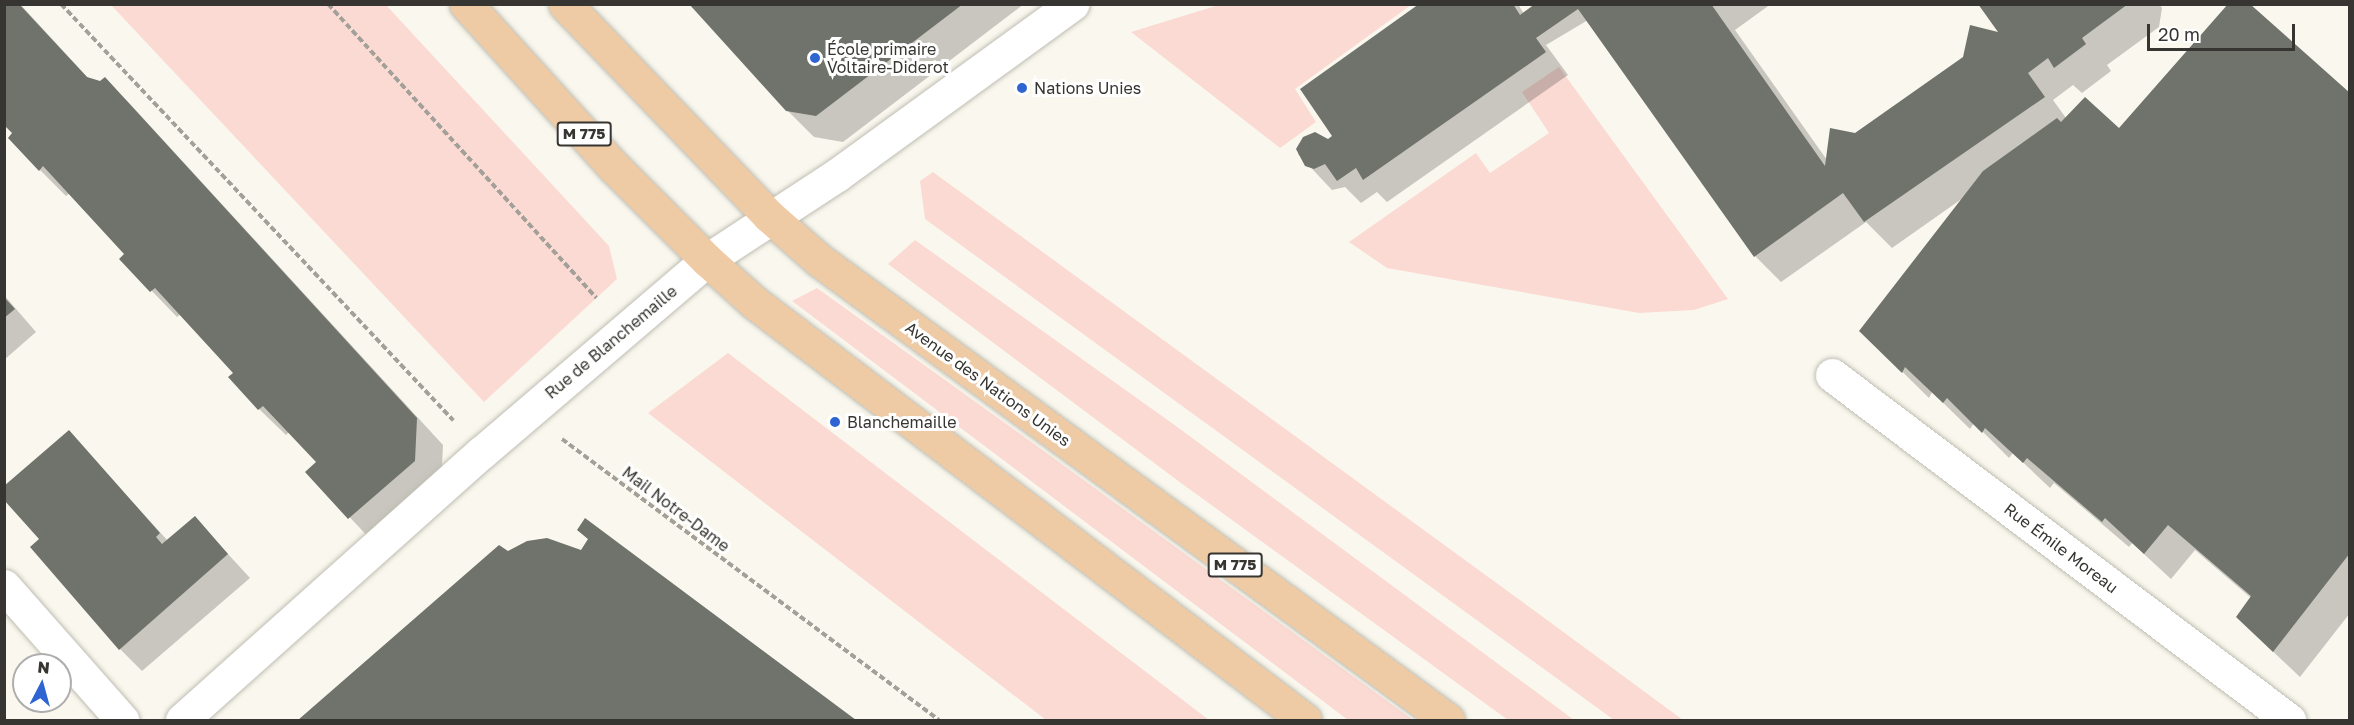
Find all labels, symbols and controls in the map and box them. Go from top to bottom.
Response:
scale bar [2150,12,2298,50]
text: 20 m [2158,23,2200,45]
place label: École primaire Voltaire-Diderot [827,39,949,77]
marker: École primaire Voltaire-Diderot [808,51,822,65]
place label: Nations Unies [1034,78,1141,98]
marker: Nations Unies [1015,81,1029,95]
road number: M 775 [556,122,612,146]
street label: Rue de Blanchemaille [541,281,681,403]
street label: Avenue des Nations Unies [902,318,1074,450]
place label: Blanchemaille [847,412,956,432]
marker: Blanchemaille [828,415,842,429]
street label: Mail Notre-Dame [619,462,733,556]
street label: Rue Émile Moreau [2000,499,2122,597]
road number: M 775 [1206,553,1264,577]
north arrow [12,653,72,713]
text: N [37,657,51,678]

